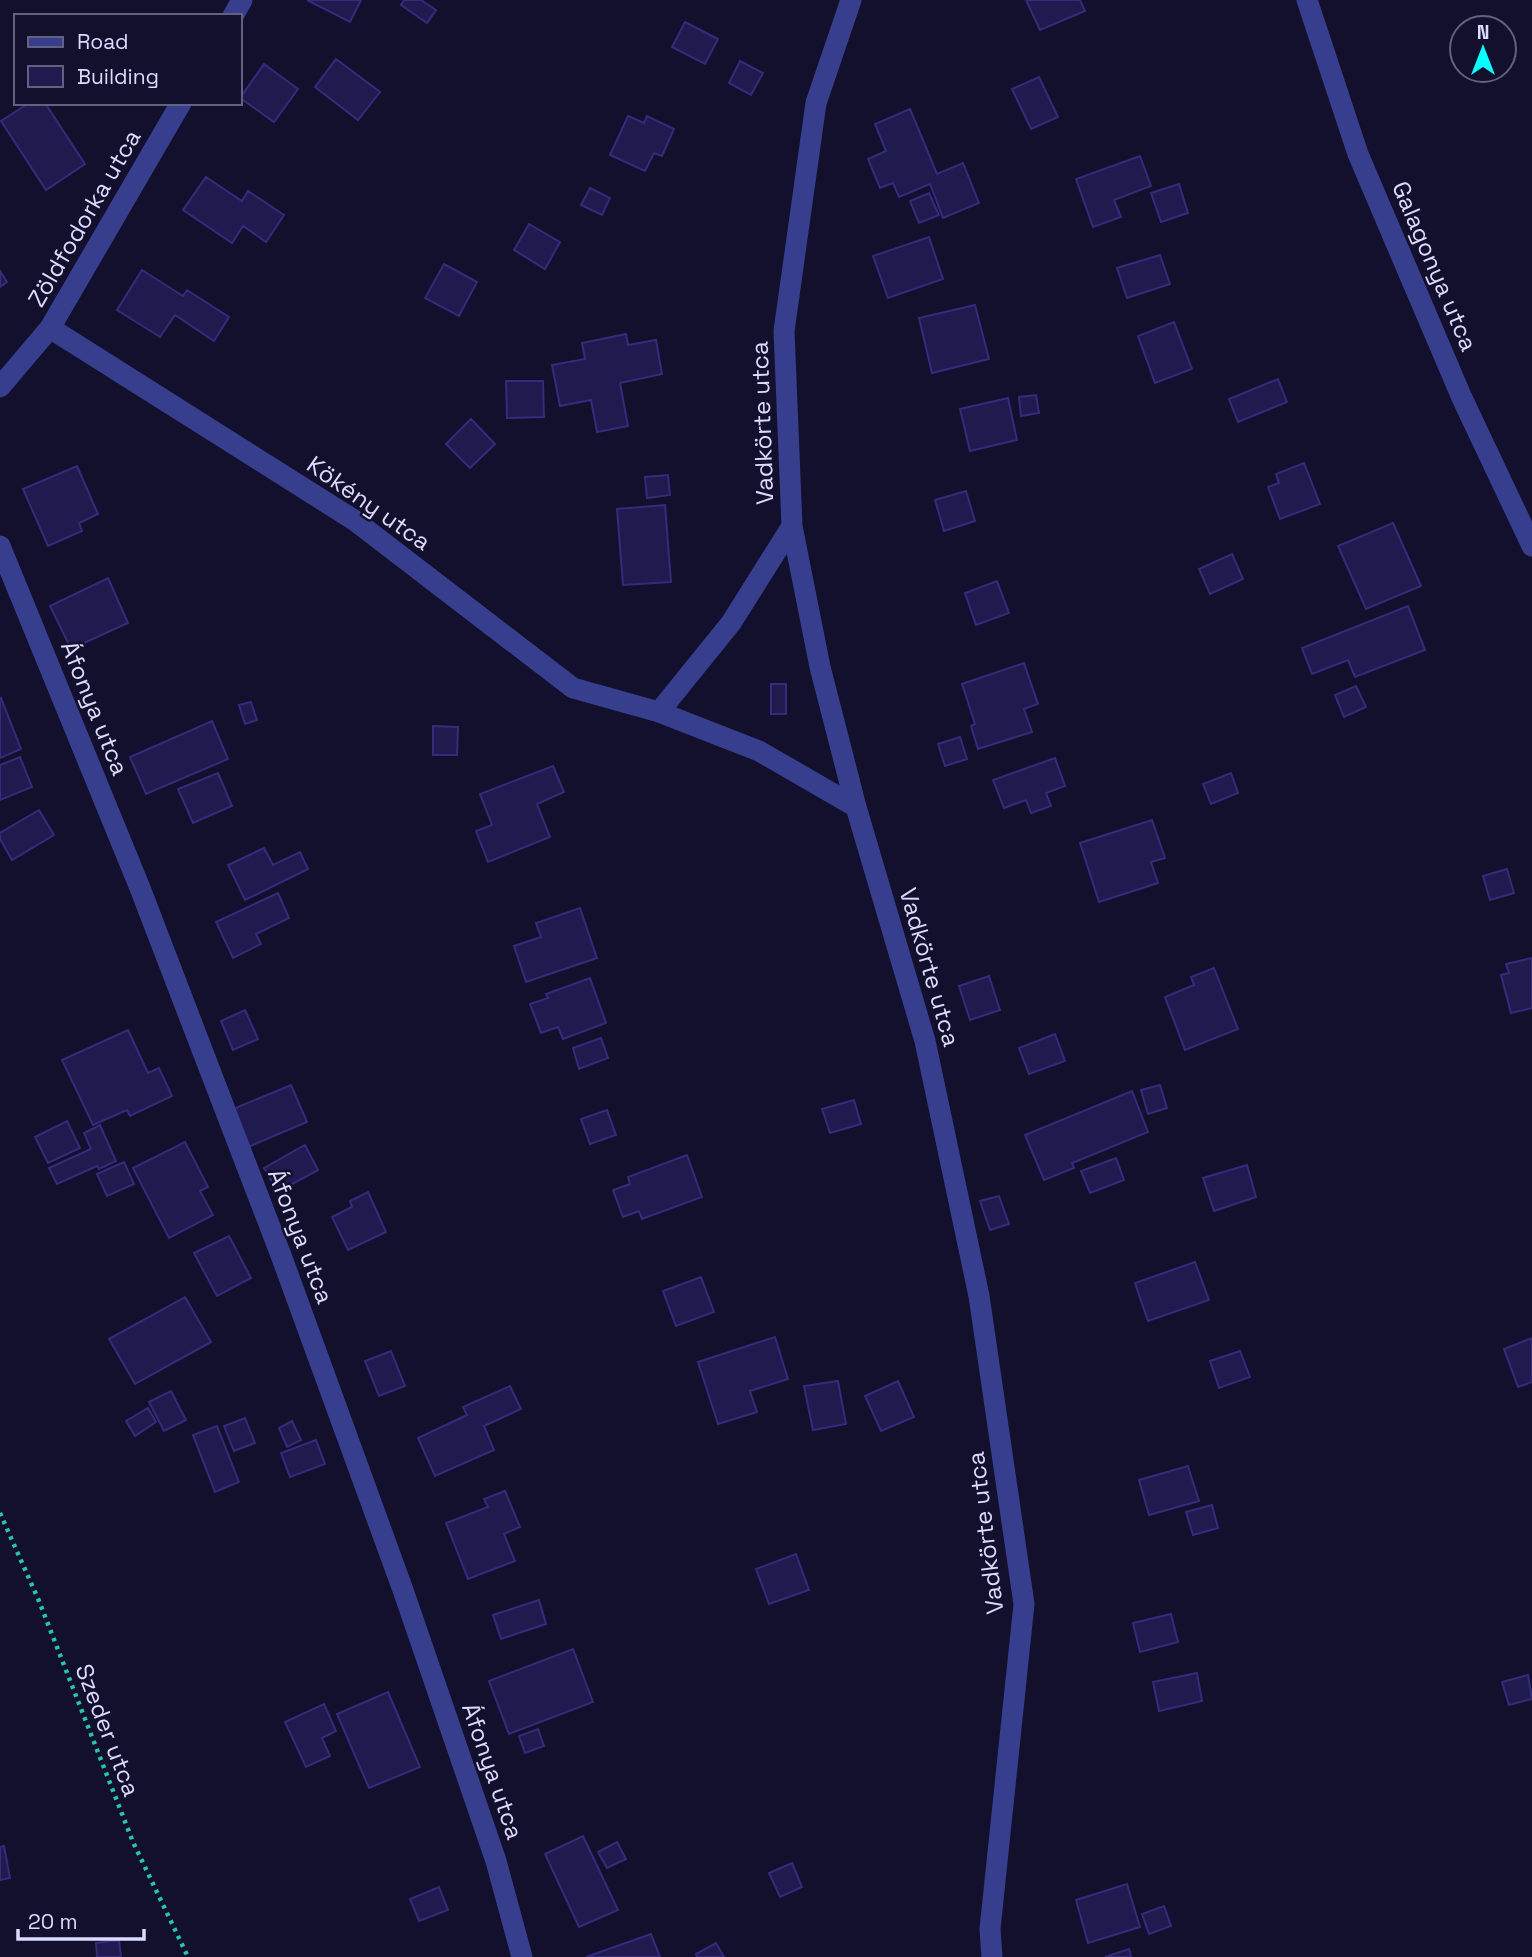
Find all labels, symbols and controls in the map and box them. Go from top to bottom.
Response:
legend [14,14,242,105]
north arrow [1448,14,1518,84]
text: N [1477,20,1489,45]
text: Road [77,28,129,55]
text: Building [77,63,159,90]
street label: Zöldfodorka utca [21,124,147,312]
street label: Galagonya utca [1385,176,1485,356]
street label: Vadkörte utca [744,341,780,505]
street label: Kökény utca [301,449,437,557]
street label: Áfonya utca [54,636,136,780]
street label: Vadkörte utca [893,884,967,1050]
street label: Áfonya utca [261,1164,341,1308]
street label: Vadkörte utca [960,1450,1010,1616]
street label: Szeder utca [69,1659,147,1801]
street label: Áfonya utca [455,1699,531,1843]
scale bar [18,1898,144,1942]
text: 20 m [28,1908,78,1935]

